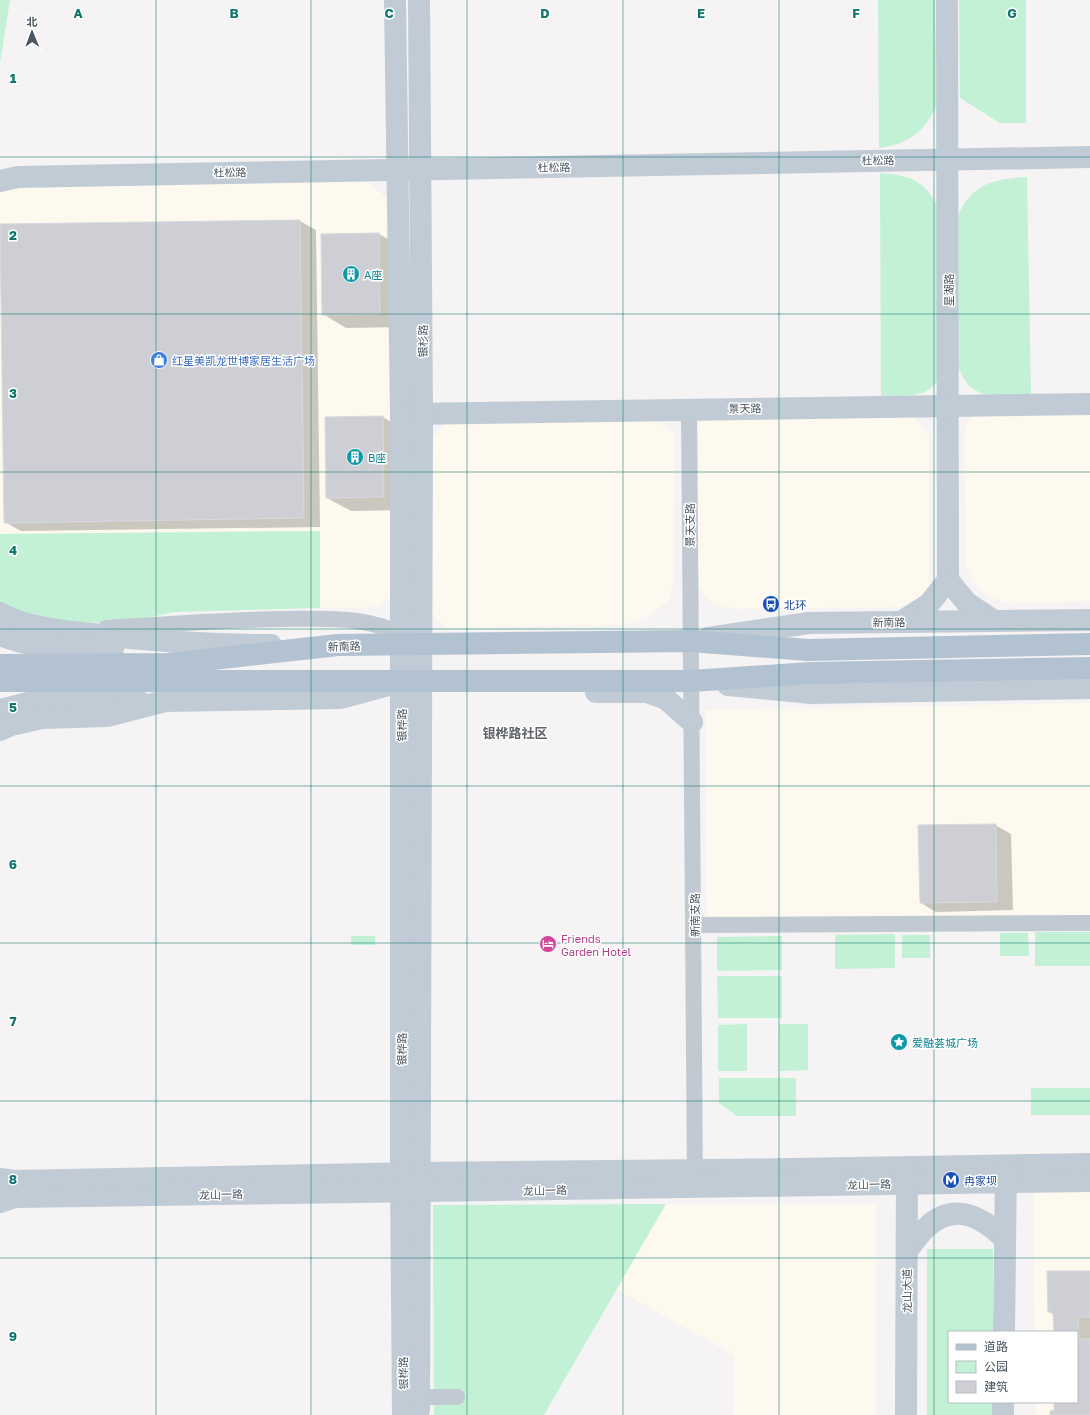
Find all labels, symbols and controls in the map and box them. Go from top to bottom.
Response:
text: A [73,5,83,21]
text: B [229,5,239,21]
text: C [384,5,394,21]
text: D [540,5,550,21]
text: E [697,5,705,21]
text: F [852,5,860,21]
text: G [1007,5,1017,21]
north arrow [12,12,52,52]
text: 北 [26,15,37,28]
text: 1 [10,70,17,86]
street label: 杜松路 [861,153,895,167]
street label: 杜松路 [537,160,571,174]
street label: 杜松路 [213,165,247,179]
text: 2 [9,227,17,243]
building icon: A座 [341,264,361,284]
place label: A座 [364,268,382,281]
street label: 星湖路 [942,274,955,307]
street label: 银杉路 [416,325,429,358]
shop icon: 红星美凯龙世博家居生活广场 [149,350,169,370]
place label: 红星美凯龙世博家居生活广场 [172,354,315,367]
text: 3 [9,385,17,401]
street label: 景天路 [728,401,762,415]
building icon: B座 [345,447,365,467]
place label: B座 [368,451,386,464]
street label: 景天支路 [683,503,696,547]
text: 4 [9,542,17,558]
bus stop icon: 北环 [761,594,781,614]
place label: 北环 [784,598,806,611]
street label: 新南路 [872,615,906,629]
street label: 新南路 [327,639,361,653]
text: 5 [9,699,17,715]
street label: 银桦路 [395,709,408,742]
district label: 银桦路社区 [482,725,548,741]
text: 6 [9,856,17,872]
street label: 新南支路 [688,893,701,937]
place label: Friends Garden Hotel [561,932,632,958]
hotel icon: Friends Garden Hotel [538,934,558,954]
text: 7 [9,1013,17,1029]
place icon: 爱融荟城广场 [889,1032,909,1052]
street label: 银桦路 [395,1033,408,1066]
place label: 爱融荟城广场 [912,1036,978,1049]
metro station icon: 冉家坝 [941,1170,961,1190]
text: 8 [9,1171,17,1187]
place label: 冉家坝 [964,1174,997,1187]
street label: 龙山一路 [847,1177,891,1191]
street label: 龙山一路 [523,1183,567,1197]
street label: 龙山一路 [199,1187,243,1201]
street label: 龙山大道 [900,1269,913,1313]
text: 9 [9,1328,17,1344]
legend [948,1331,1078,1403]
text: 道路 [984,1339,1008,1354]
street label: 银桦路 [396,1356,410,1390]
text: 公园 [984,1359,1008,1374]
text: 建筑 [984,1379,1008,1394]

